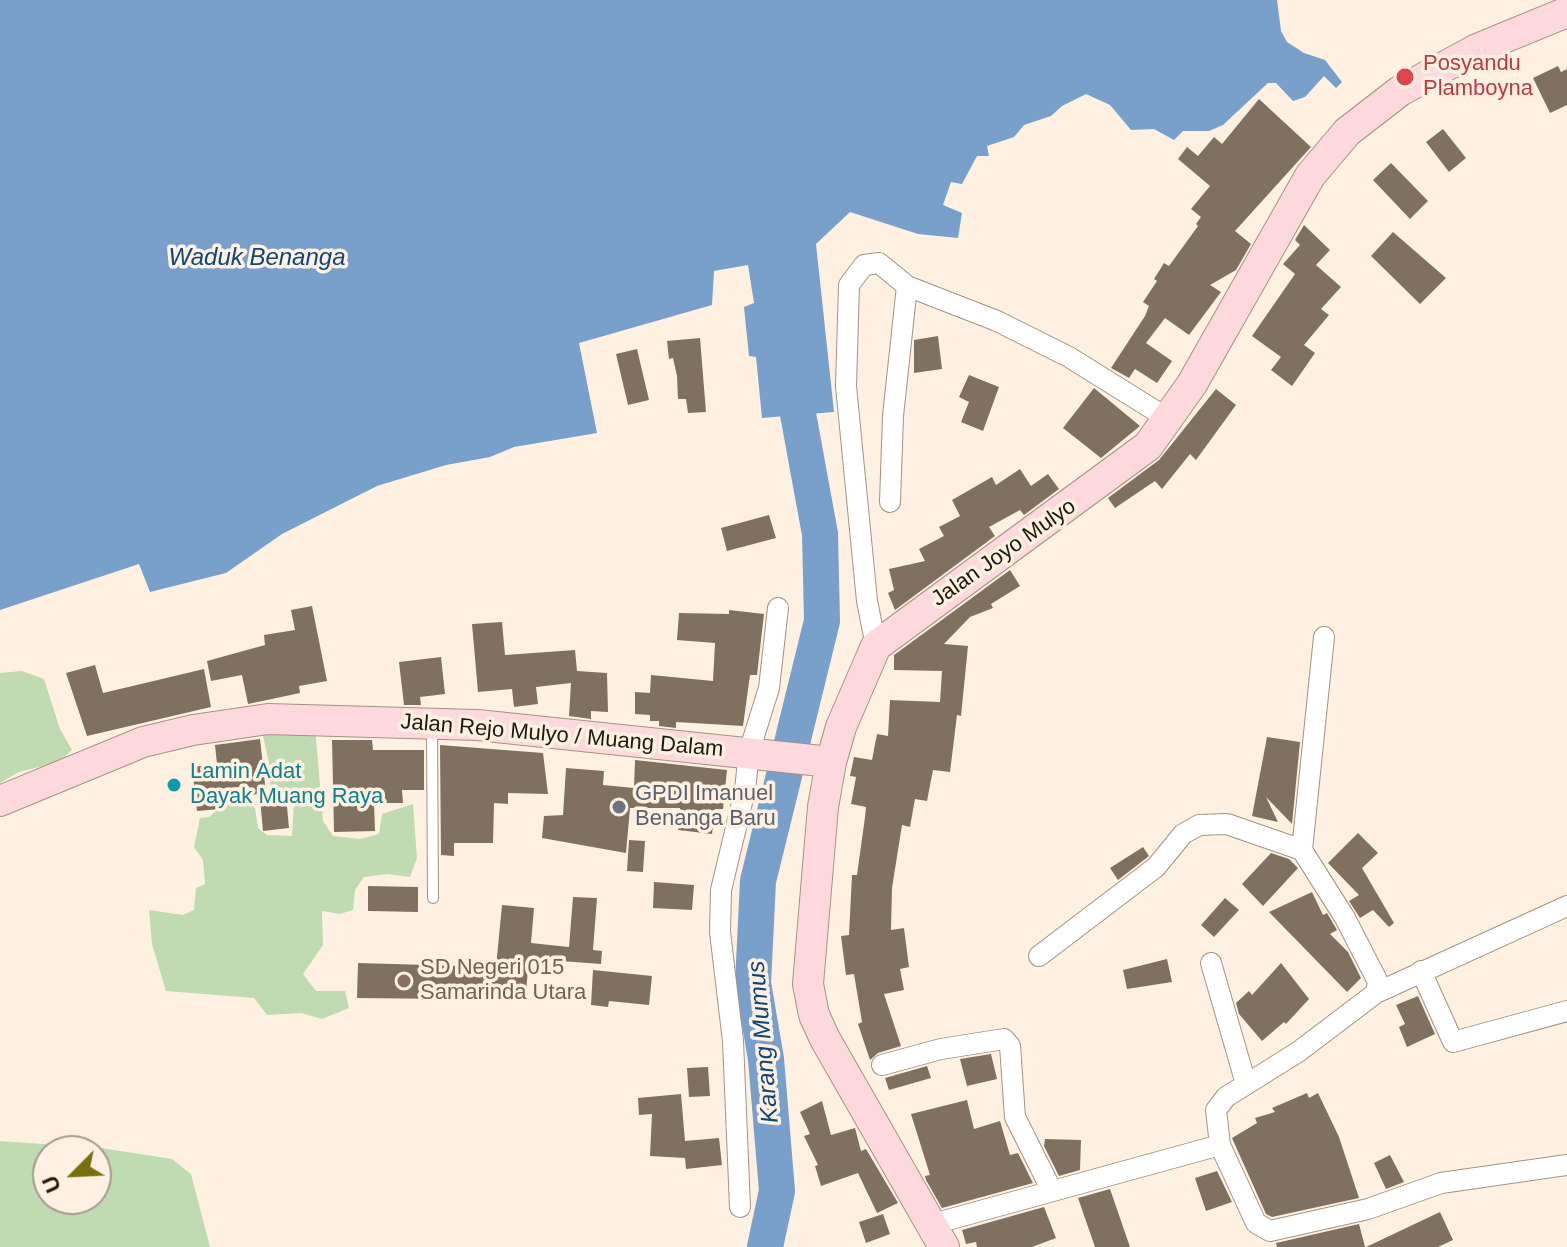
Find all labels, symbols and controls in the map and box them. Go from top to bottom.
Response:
place label: Posyandu Plamboyna [1423,51,1533,102]
marker: Posyandu Plamboyna [1394,66,1416,88]
water label: Waduk Benanga [168,244,346,272]
street label: Jalan Joyo Mulyo [927,493,1081,613]
street label: Jalan Rejo Mulyo / Muang Dalam [399,709,725,763]
place label: Lamin Adat Dayak Muang Raya [190,759,383,810]
marker: Lamin Adat Dayak Muang Raya [165,776,183,794]
place label: GPDI Imanuel Benanga Baru [635,781,776,832]
marker: GPDI Imanuel Benanga Baru [610,798,628,816]
place label: SD Negeri 015 Samarinda Utara [420,955,586,1006]
water label: Karang Mumus [743,960,785,1124]
marker: SD Negeri 015 Samarinda Utara [395,972,413,990]
north arrow [32,1135,112,1215]
text: U [37,1172,66,1197]

